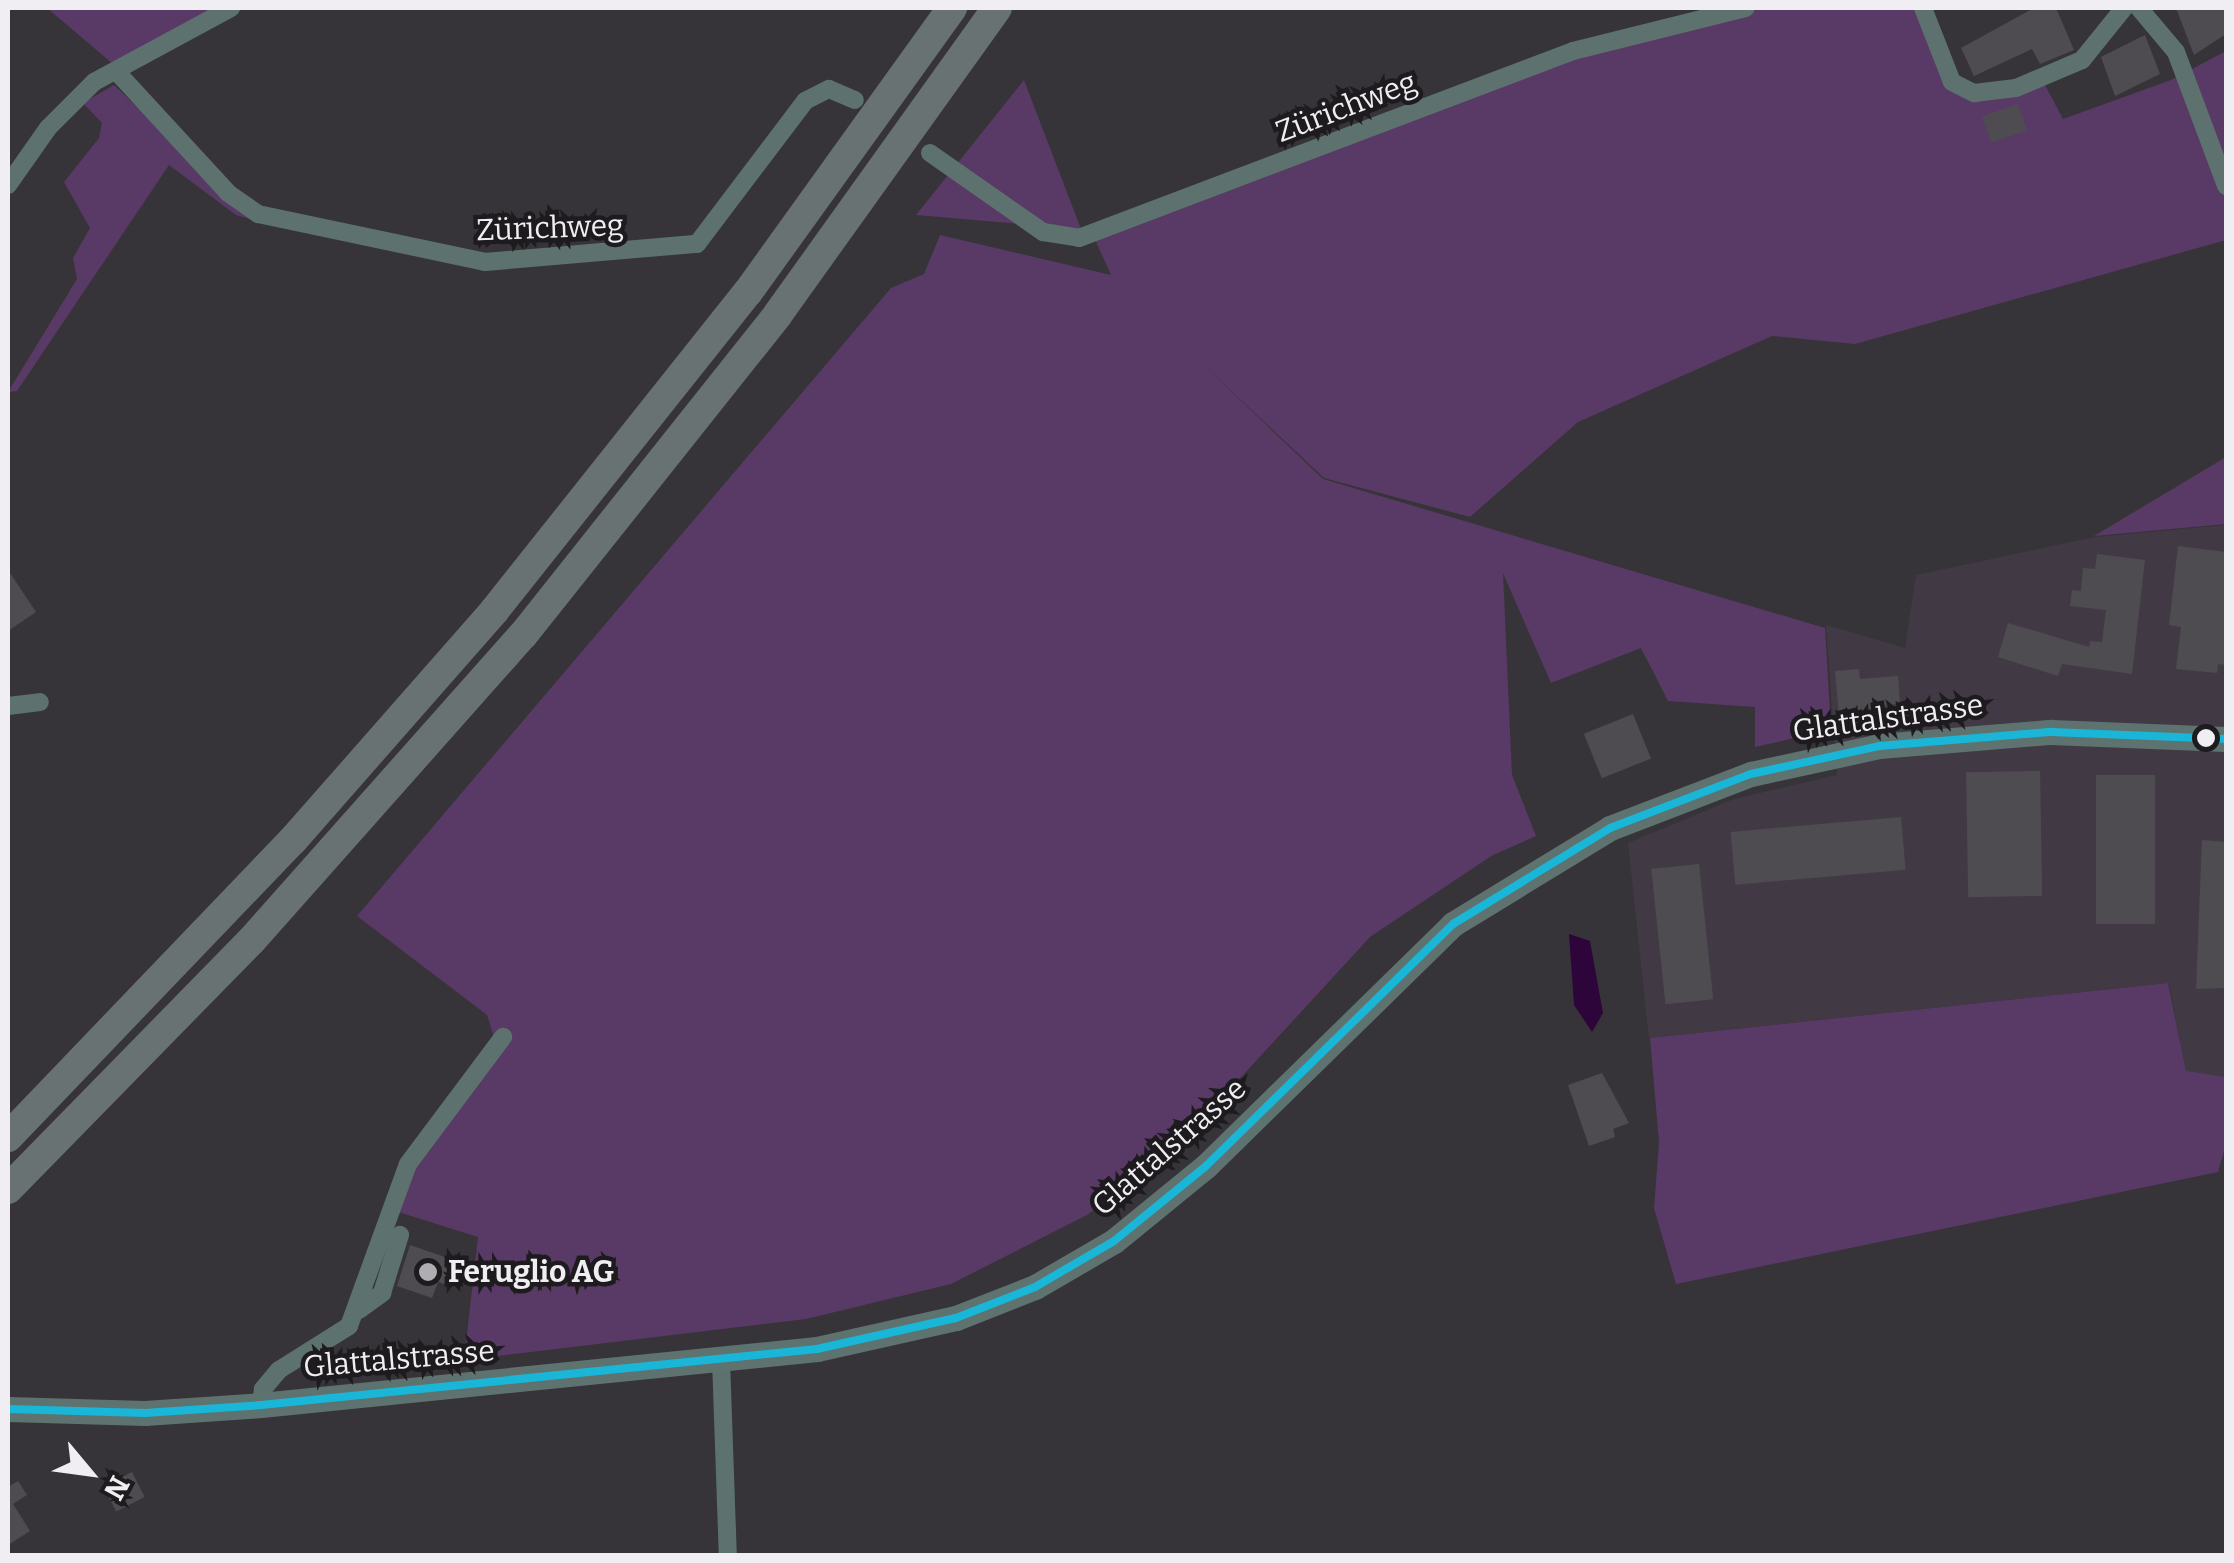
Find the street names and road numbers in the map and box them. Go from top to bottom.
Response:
street label: Zürichweg [1271,64,1421,150]
street label: Zürichweg [476,207,624,249]
street label: Glattalstrasse [1790,687,1986,749]
street label: Glattalstrasse [1085,1070,1253,1224]
street label: Glattalstrasse [302,1333,496,1385]

